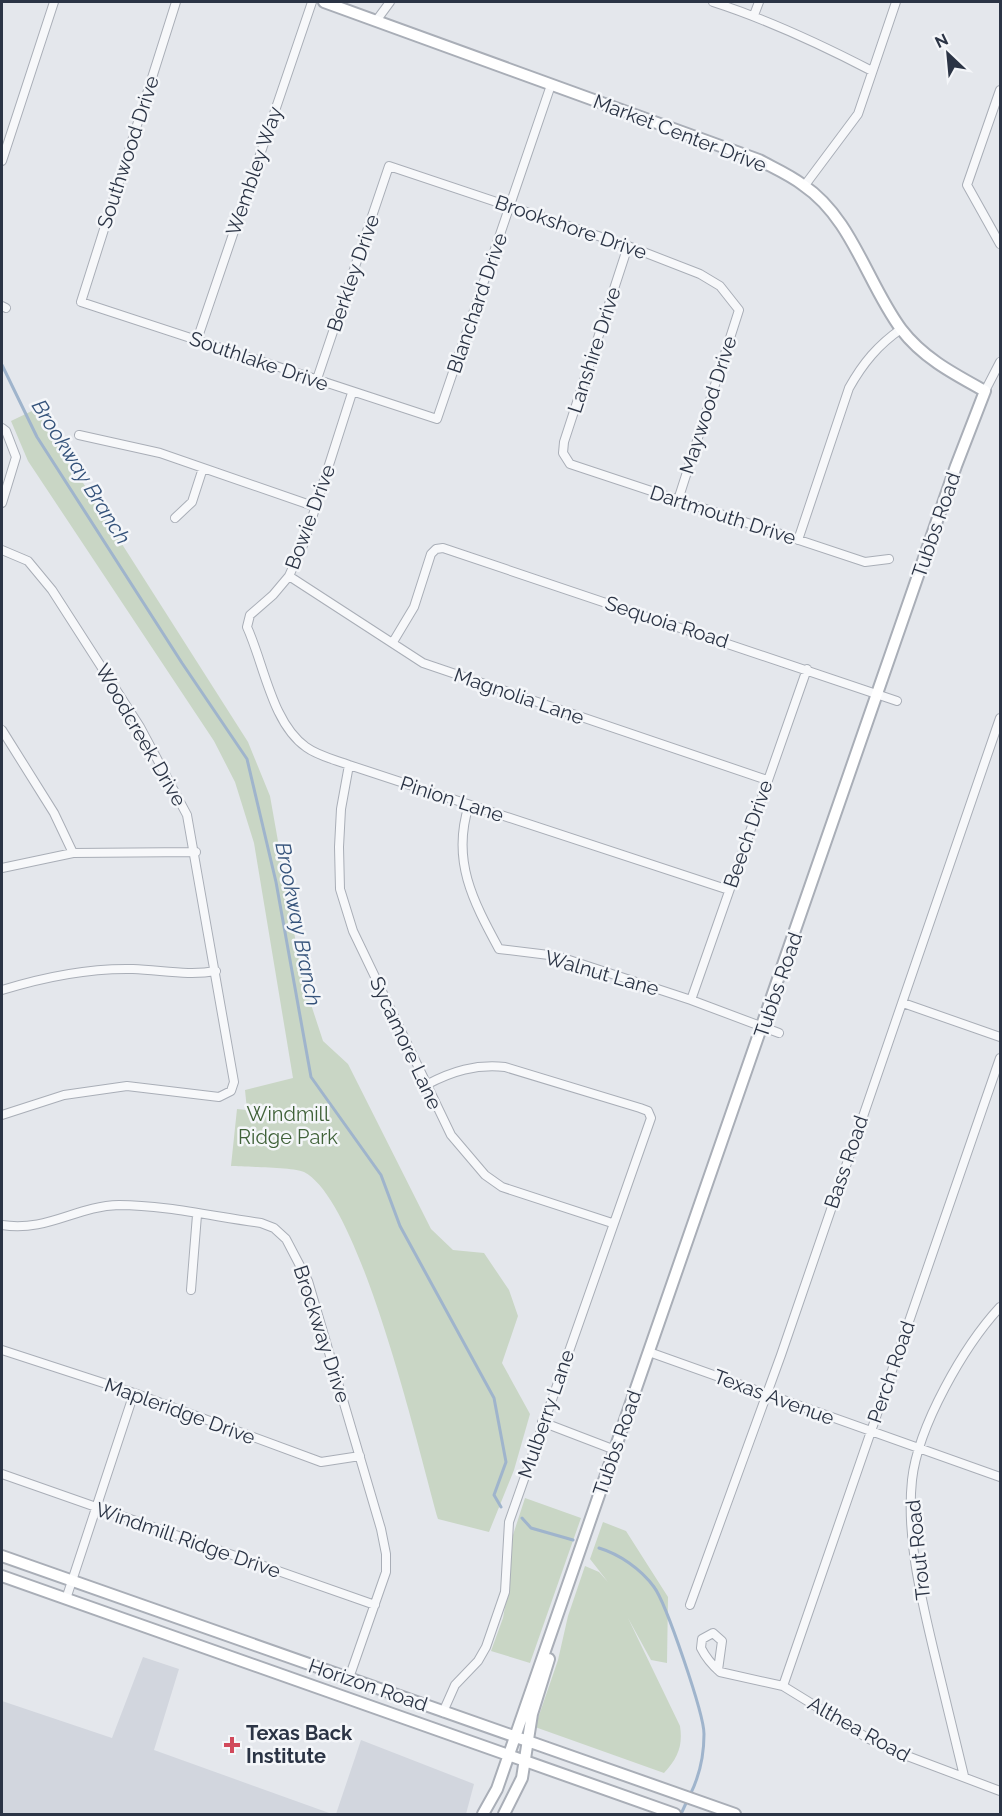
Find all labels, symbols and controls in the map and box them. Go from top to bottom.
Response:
north arrow [918,24,978,84]
text: N [932,30,951,52]
street label: Southwood Drive [92,72,164,231]
street label: Market Center Drive [590,89,770,177]
street label: Wembley Way [221,103,287,239]
street label: Brookshore Drive [492,190,650,264]
street label: Berkley Drive [322,211,384,335]
street label: Blanchard Drive [442,229,512,376]
street label: Lanshire Drive [562,284,626,416]
street label: Southlake Drive [186,326,332,396]
street label: Maywood Drive [674,333,742,477]
water label: Brookway Branch [27,395,136,549]
street label: Bowie Drive [280,461,340,573]
street label: Tubbs Road [907,469,965,581]
street label: Dartmouth Drive [647,480,799,550]
street label: Sequoia Road [602,591,732,653]
street label: Woodcreek Drive [91,660,192,811]
street label: Magnolia Lane [451,663,587,730]
street label: Pinion Lane [397,771,507,827]
street label: Beech Drive [718,777,778,891]
water label: Brookway Branch [270,840,327,1008]
street label: Tubbs Road [749,929,807,1041]
street label: Walnut Lane [542,945,662,1001]
street label: Sycamore Lane [365,973,447,1114]
park label: Windmill Ridge Park [238,1102,338,1149]
street label: Bass Road [819,1112,873,1212]
street label: Brockway Drive [288,1262,356,1406]
street label: Perch Road [862,1318,920,1426]
street label: Mulberry Lane [513,1346,579,1481]
street label: Texas Avenue [710,1364,838,1430]
street label: Mapleridge Drive [101,1373,259,1449]
street label: Tubbs Road [588,1387,646,1499]
street label: Windmill Ridge Drive [92,1497,284,1583]
street label: Trout Road [901,1499,935,1601]
street label: Horizon Road [305,1653,431,1717]
street label: Althea Road [804,1691,914,1767]
place label: Texas Back Institute [246,1721,353,1768]
marker: Texas Back Institute [223,1736,241,1754]

